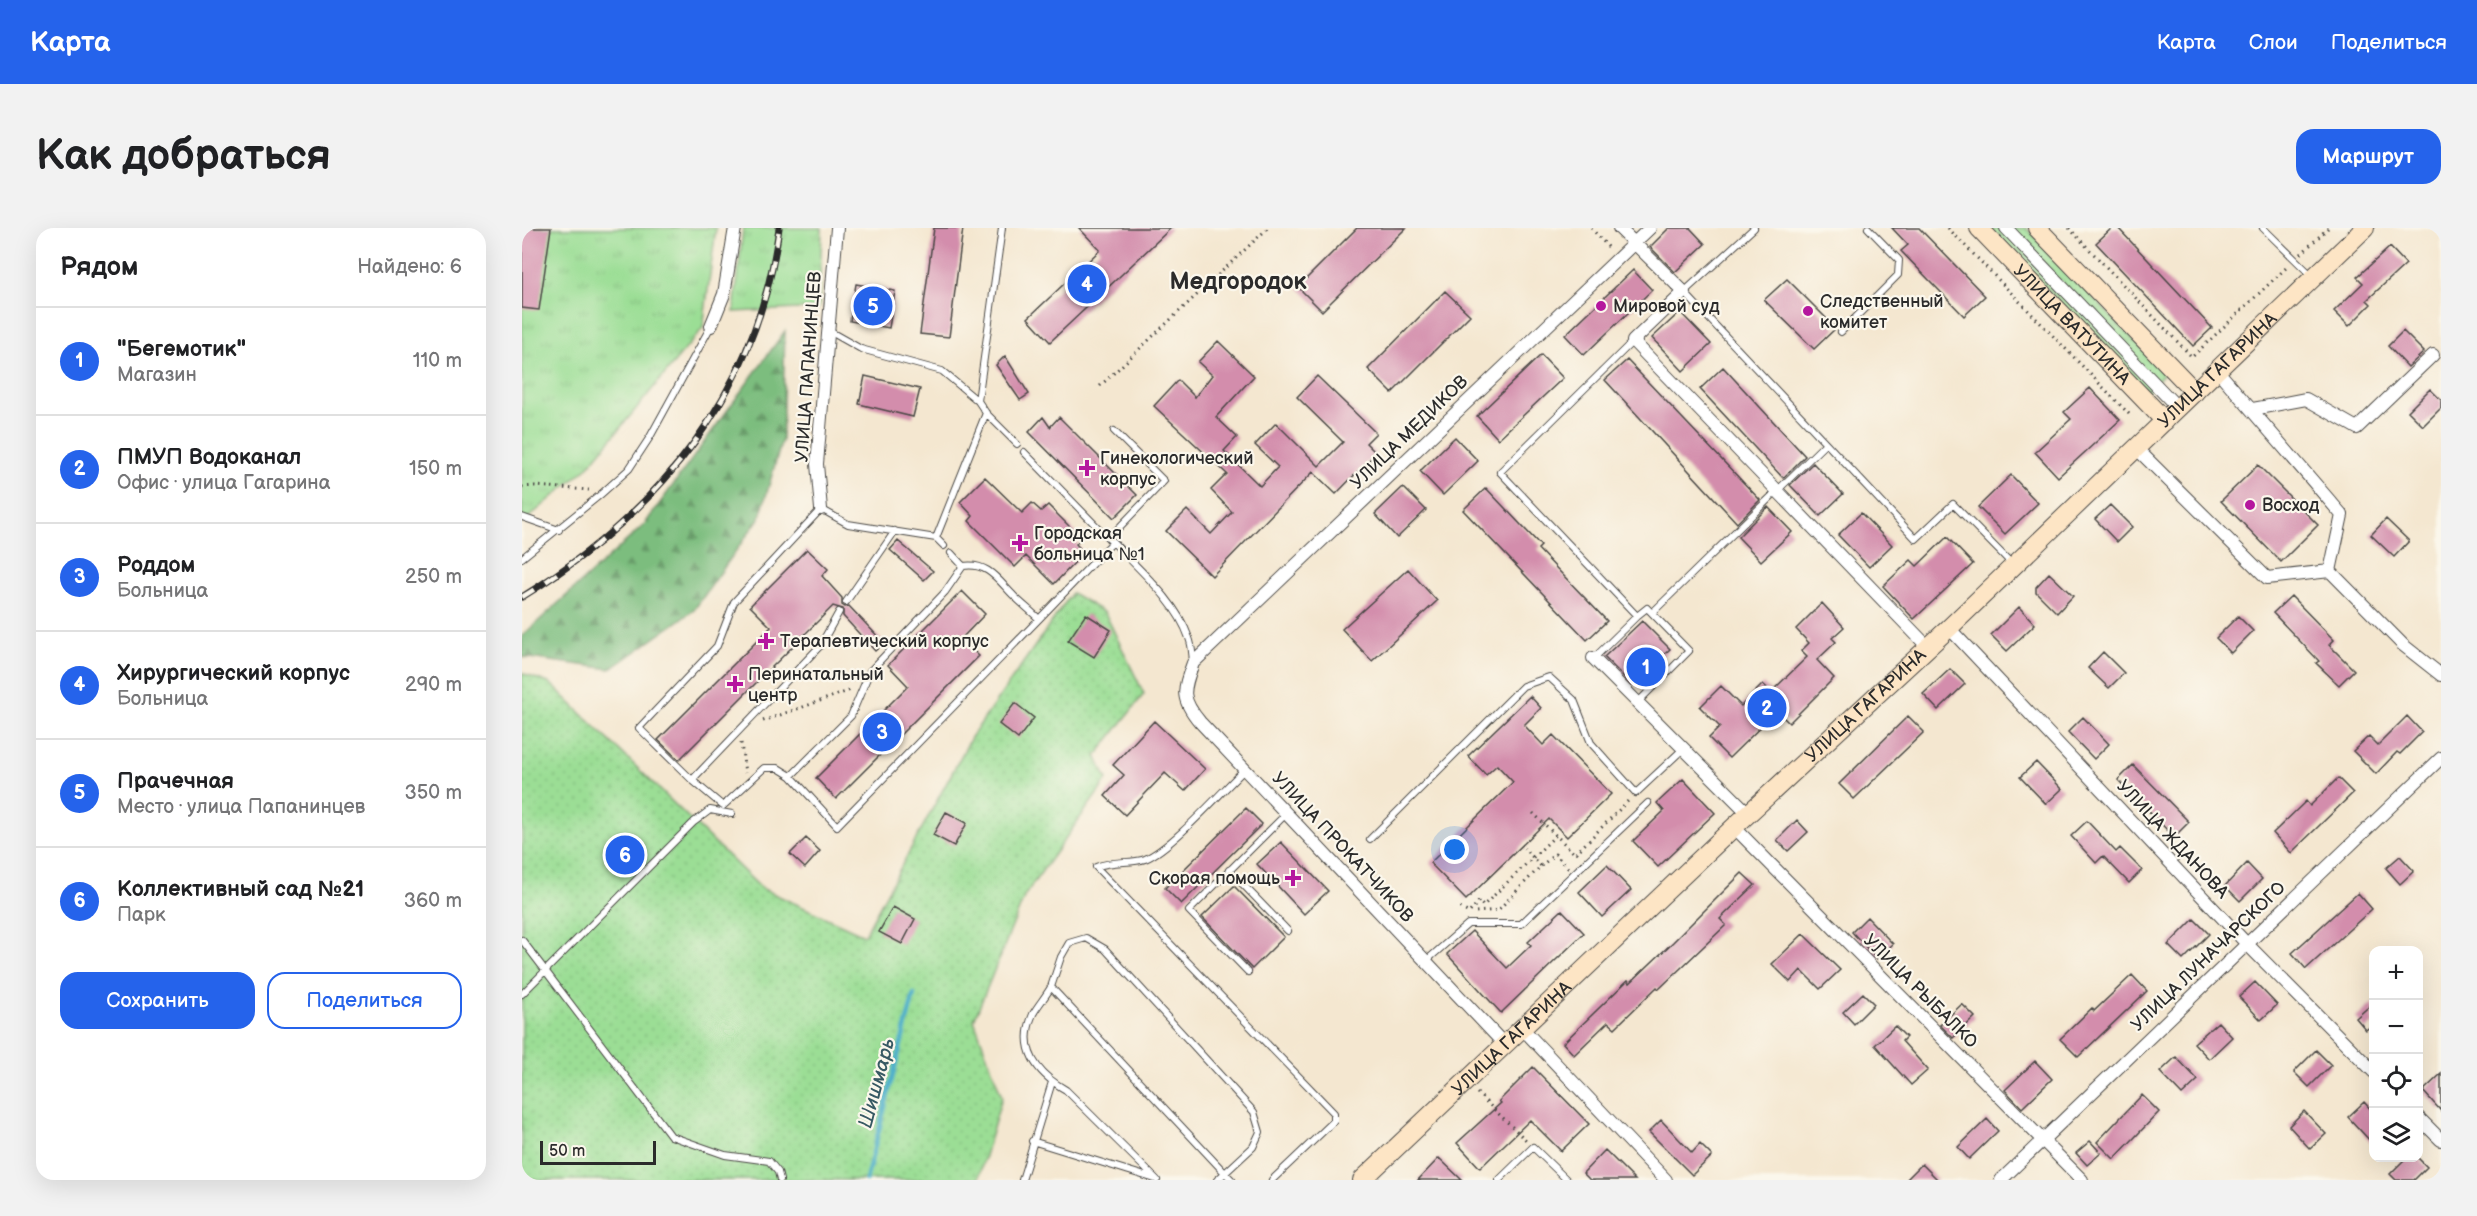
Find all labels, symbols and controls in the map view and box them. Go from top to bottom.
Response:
text: Карта [30,26,110,59]
text: Карта [2157,30,2216,55]
text: Слои [2249,30,2298,55]
text: Поделиться [2331,30,2447,55]
button: Маршрут [2296,129,2441,184]
text: Как добраться [36,131,331,182]
text: Рядом [60,252,138,283]
text: Найдено: 6 [357,255,462,279]
street label: УЛИЦА ВАТУТИНА [2009,260,2134,389]
pin: 4 [1068,262,1106,306]
district label: Медгородок [1170,267,1308,296]
street label: УЛИЦА ПАПАНИНЦЕВ [791,271,826,463]
pin: 5 [854,284,892,328]
place label: Следственный комитет [1820,291,1944,333]
place label: Мировой суд [1613,296,1720,317]
marker: Мировой суд [1594,299,1608,313]
marker: Следственный комитет [1801,304,1815,318]
street label: УЛИЦА ГАГАРИНА [2154,308,2282,432]
text: "Бегемотик" [117,336,246,363]
text: 1 [75,349,84,373]
text: 110 m [413,349,462,373]
text: Магазин [117,363,197,387]
street label: УЛИЦА МЕДИКОВ [1346,371,1472,494]
text: ПМУП Водоканал [117,444,301,471]
place label: Гинекологический корпус [1100,448,1253,490]
text: 2 [74,457,85,481]
text: 150 m [409,457,462,481]
marker: Гинекологический корпус [1078,459,1096,477]
text: Офис · улица Гагарина [117,471,330,495]
place label: Восход [2262,495,2320,516]
marker: Восход [2243,498,2257,512]
place label: Городская больница №1 [1034,523,1145,565]
marker: Городская больница №1 [1011,534,1029,552]
text: Роддом [117,552,195,579]
text: 3 [74,565,85,589]
text: 250 m [405,565,462,589]
text: Больница [117,579,208,603]
place label: Терапевтический корпус [780,631,989,652]
marker: Терапевтический корпус [757,632,775,650]
pin: 1 [1626,644,1666,690]
street label: УЛИЦА ГАГАРИНА [1801,645,1931,767]
text: Хирургический корпус [117,660,350,687]
place label: Перинатальный центр [748,664,884,706]
text: 4 [74,673,85,697]
text: 290 m [405,673,462,697]
marker: Перинатальный центр [726,675,744,693]
pin: 2 [1748,686,1786,730]
text: Больница [117,687,208,711]
pin: 3 [862,710,902,754]
text: Прачечная [117,768,234,795]
street label: УЛИЦА ПРОКАТЧИКОВ [1268,768,1418,927]
street label: УЛИЦА ЖДАНОВА [2112,776,2233,903]
text: 5 [74,781,85,805]
text: 350 m [405,781,462,805]
text: Место · улица Папанинцев [117,795,365,819]
pin: 6 [606,832,644,878]
your location [1440,835,1469,864]
place label: Скорая помощь [1149,868,1280,889]
marker: Скорая помощь [1284,869,1302,887]
text: Коллективный сад №21 [117,876,364,903]
street label: УЛИЦА ЛУНАЧАРСКОГО [2127,877,2290,1036]
text: 6 [73,889,86,913]
text: 360 m [404,889,462,913]
text: Парк [117,903,166,927]
street label: УЛИЦА РЫБАЛКО [1859,930,1982,1053]
map controls [2369,946,2423,1162]
button: + [2369,946,2423,1000]
button: Сохранить [60,972,255,1029]
button: Поделиться [267,972,462,1029]
street label: УЛИЦА ГАГАРИНА [1448,977,1576,1100]
button: − [2369,1000,2423,1054]
water label: Шишмарь [853,1036,901,1131]
button: locate [2369,1054,2423,1108]
button: layers [2369,1108,2423,1162]
scale bar [540,1138,656,1166]
text: 50 m [549,1142,585,1161]

